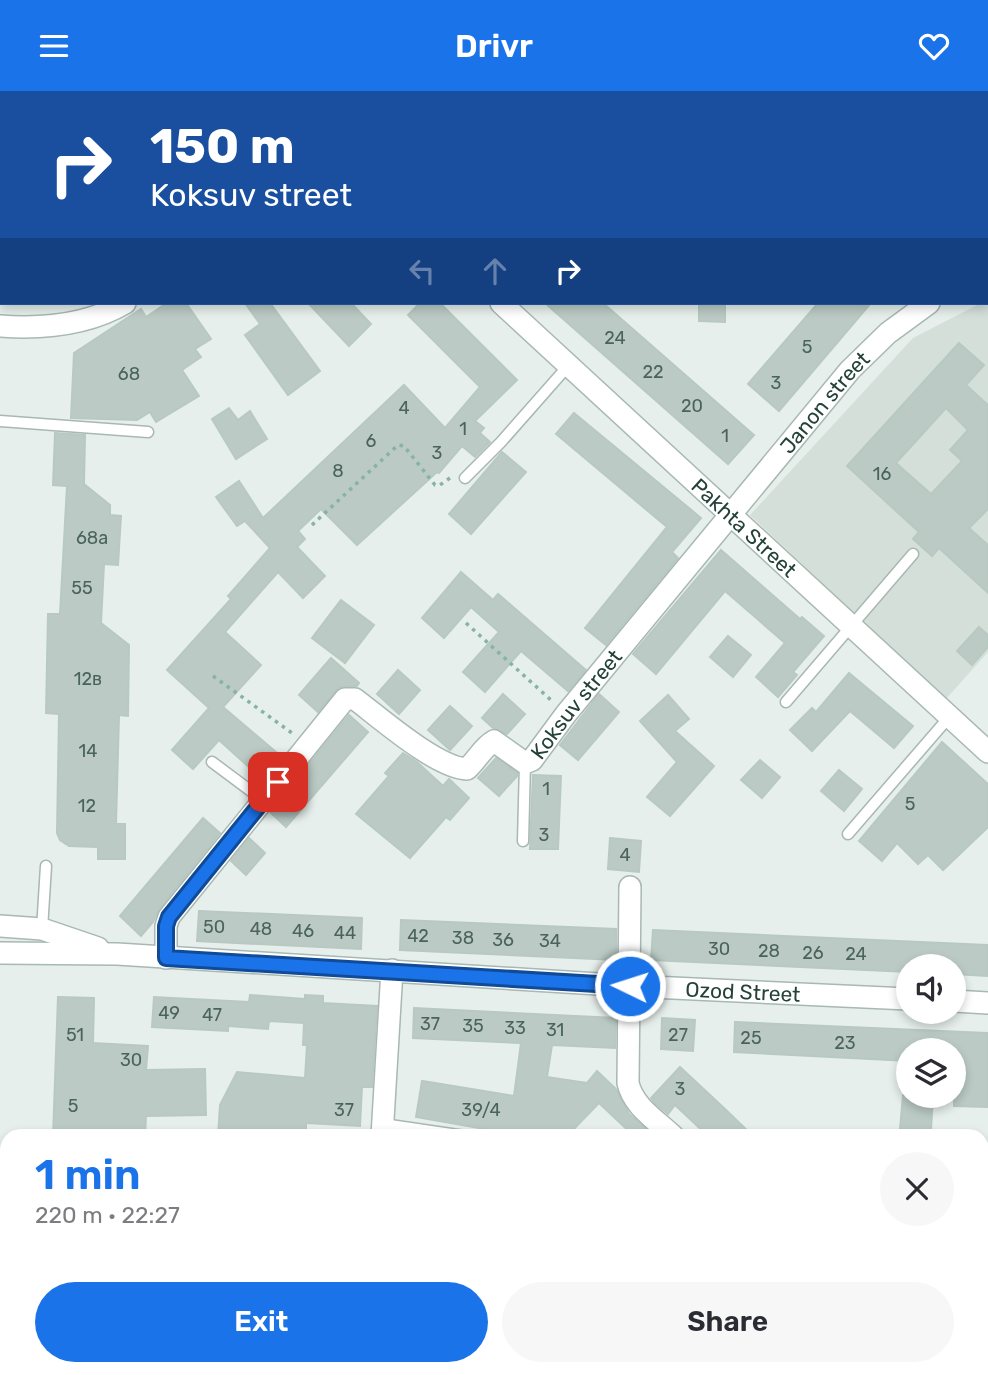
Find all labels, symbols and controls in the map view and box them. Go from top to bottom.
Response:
icon: menu [35,27,73,65]
text: Drivr [455,27,533,65]
icon: heart [915,27,953,65]
text: 150 m [150,117,295,175]
icon: right [35,119,126,210]
text: Koksuv street [150,176,352,214]
icon: left [403,252,441,290]
icon: ahead [476,252,514,290]
icon: right [549,252,587,290]
house number: 24 [604,327,626,349]
house number: 5 [802,336,812,358]
street label: Janon street [774,346,874,458]
house number: 22 [642,361,664,383]
house number: 68 [118,363,140,385]
house number: 3 [771,372,781,394]
house number: 20 [681,395,703,417]
house number: 4 [398,397,410,419]
house number: 1 [459,418,467,440]
house number: 1 [721,425,729,447]
house number: 6 [366,430,377,452]
house number: 3 [432,442,442,464]
house number: 8 [332,460,344,482]
house number: 16 [873,463,891,485]
street label: Pakhta Street [687,473,802,582]
house number: 68а [76,527,108,549]
house number: 55 [71,577,93,599]
street label: Koksuv street [525,644,627,764]
house number: 12в [74,668,102,690]
house number: 14 [79,740,97,762]
pin [248,752,308,812]
icon: arrive [259,763,297,801]
house number: 1 [542,778,550,800]
house number: 5 [905,793,915,815]
house number: 12 [78,795,96,817]
house number: 3 [539,824,549,846]
house number: 4 [619,844,631,866]
house number: 50 [203,916,225,938]
house number: 48 [250,918,272,940]
house number: 46 [292,920,314,942]
house number: 44 [334,922,356,944]
house number: 42 [407,925,429,947]
house number: 38 [452,927,474,949]
house number: 36 [492,929,514,951]
house number: 34 [539,930,561,952]
house number: 30 [708,938,730,960]
house number: 28 [758,940,780,962]
house number: 26 [802,942,824,964]
house number: 24 [845,943,867,965]
position arrow [593,949,667,1023]
map controls [896,954,966,1108]
button: sound [896,954,966,1024]
street label: Ozod Street [685,976,801,1006]
house number: 49 [158,1002,180,1024]
house number: 47 [202,1004,222,1026]
house number: 37 [420,1013,440,1035]
house number: 35 [462,1015,484,1037]
house number: 33 [504,1017,526,1039]
house number: 31 [546,1019,564,1041]
house number: 51 [66,1024,84,1046]
house number: 27 [668,1024,688,1046]
house number: 25 [740,1027,762,1049]
house number: 23 [834,1032,856,1054]
button: layers [896,1038,966,1108]
house number: 30 [120,1049,142,1071]
house number: 3 [675,1078,685,1100]
house number: 5 [68,1095,78,1117]
house number: 37 [334,1099,354,1121]
house number: 39/4 [461,1099,501,1121]
text: 1 min [35,1150,141,1200]
button: close [880,1152,954,1226]
text: 220 m · 22:27 [35,1201,180,1229]
button: Exit [35,1282,488,1362]
button: Share [502,1282,954,1362]

